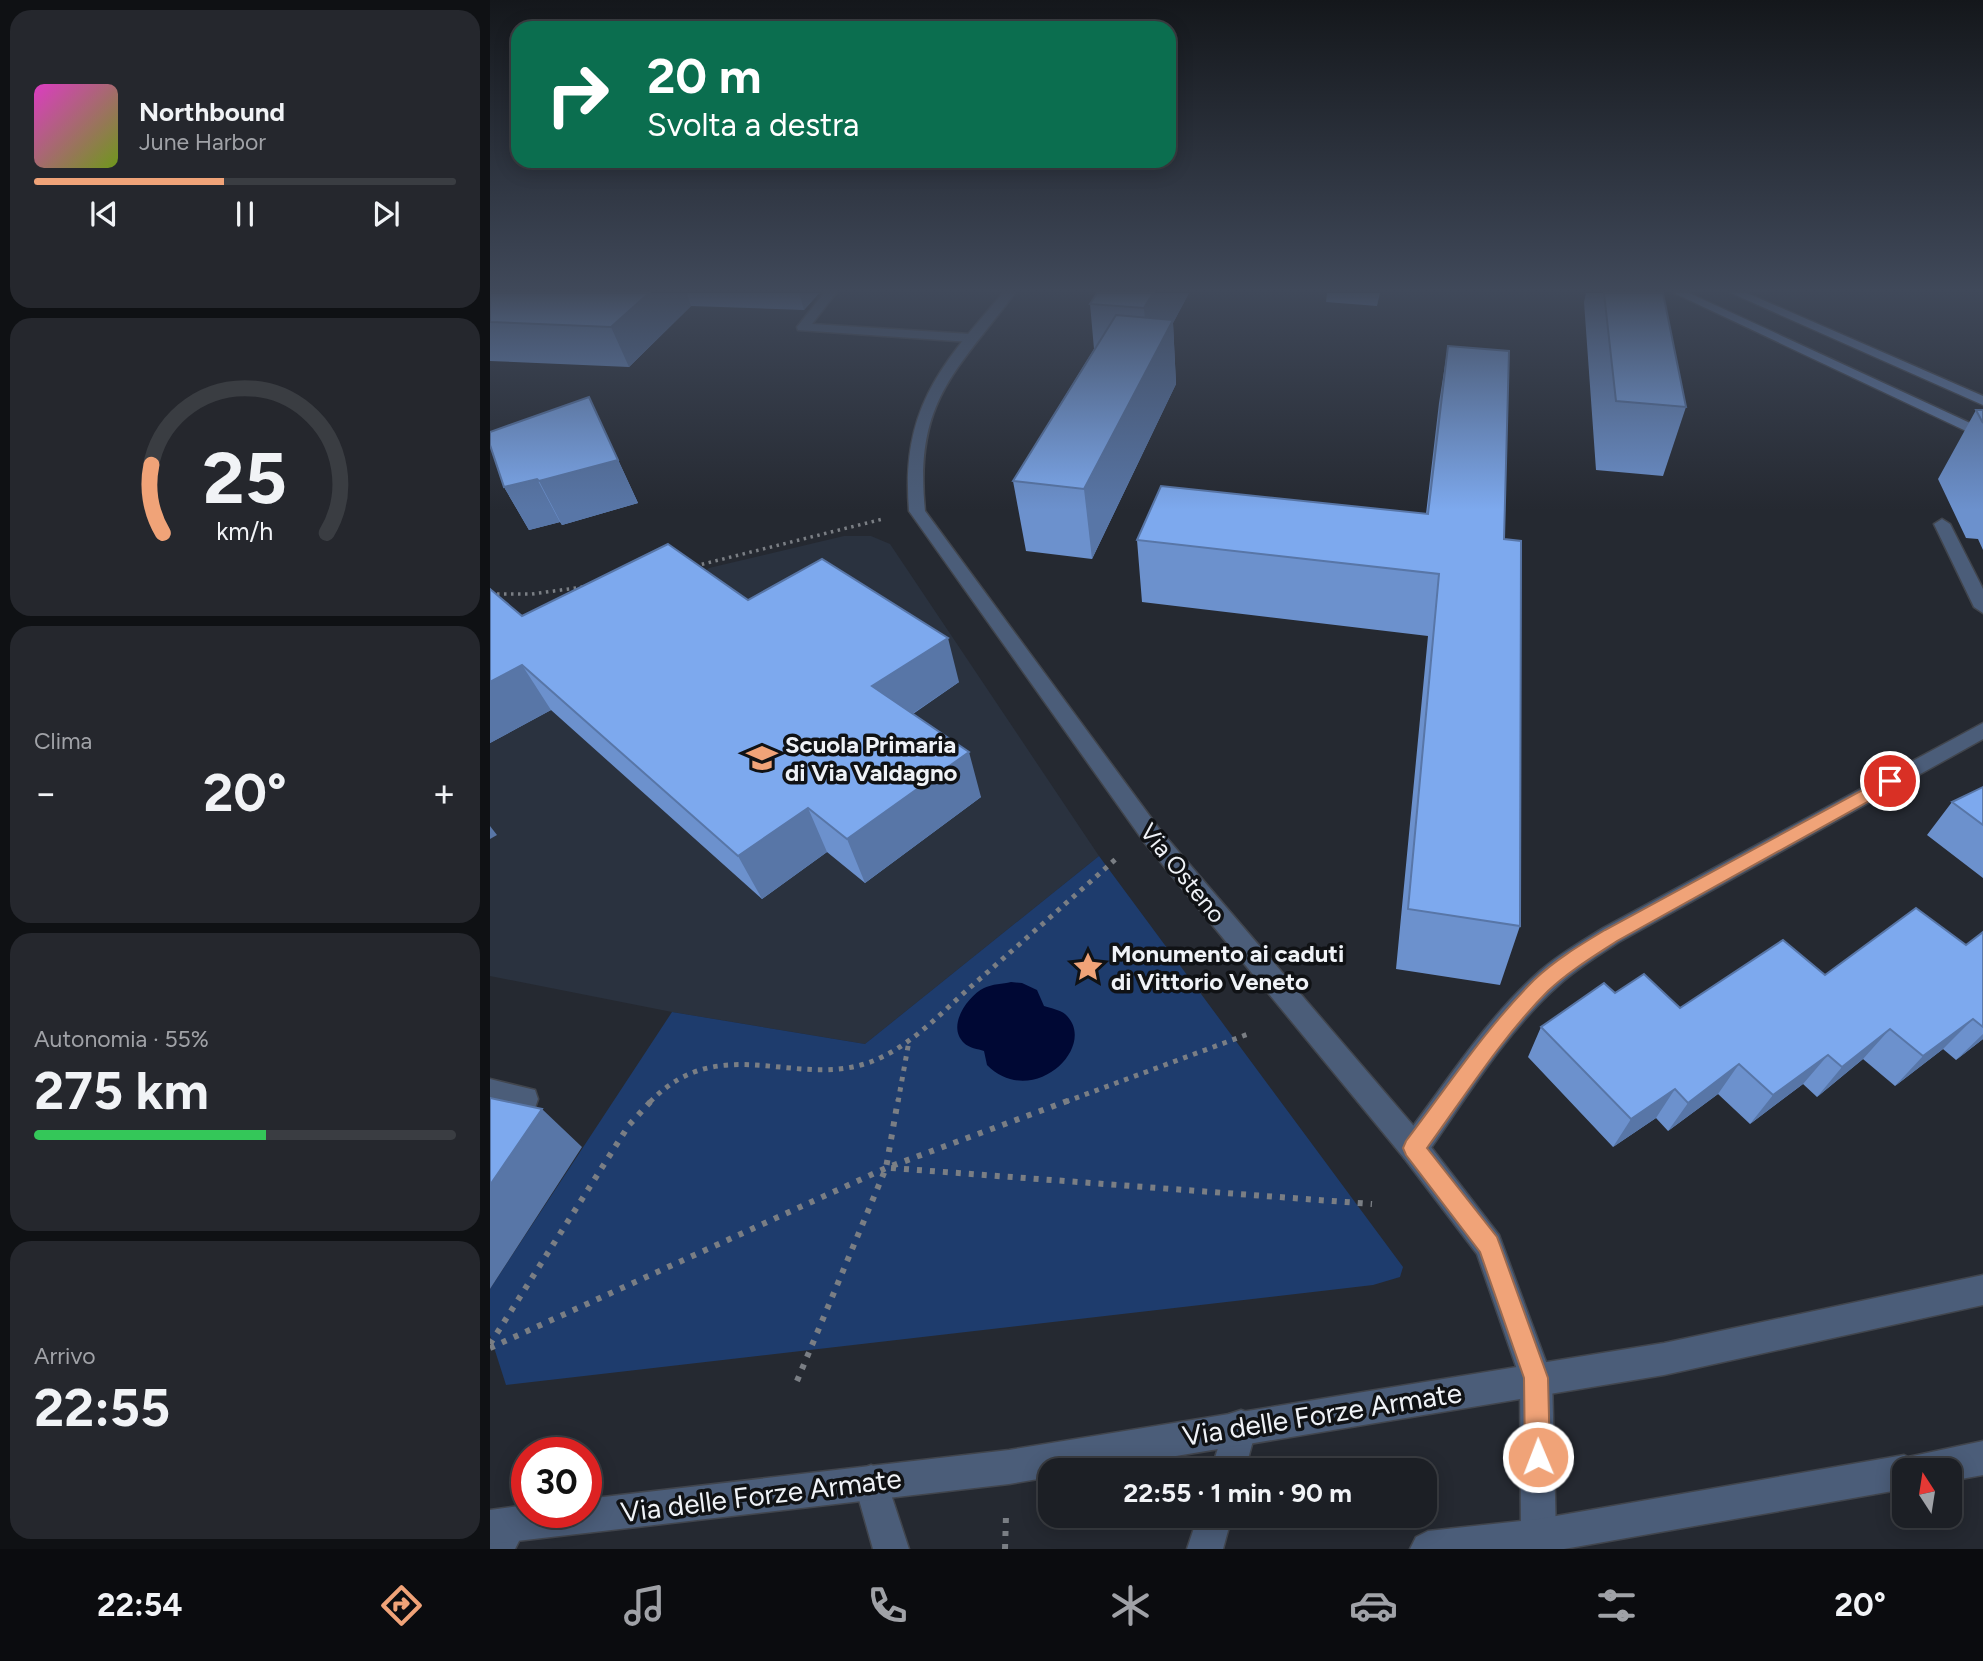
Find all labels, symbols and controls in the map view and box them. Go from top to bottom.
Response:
text: 20 m [647,46,762,105]
icon: right [532,49,623,140]
text: Northbound [139,96,285,128]
text: Svolta a destra [647,106,859,144]
text: June Harbor [139,128,266,156]
icon: previous [85,195,123,233]
icon: pause [226,195,264,233]
icon: next [367,195,405,233]
text: 25 [203,434,287,521]
text: km/h [216,515,274,545]
text: Clima [34,727,92,755]
place label: Scuola Primaria di Via Valdagno [785,730,958,787]
school or university icon: Scuola Primaria di Via Valdagno [745,741,779,775]
pin [1860,751,1920,811]
text: 20° [203,762,287,824]
icon: arrive [1871,762,1909,800]
text: − [34,770,58,816]
text: + [432,770,456,816]
street label: Via Osteno [1134,817,1232,929]
place label: Monumento ai caduti di Vittorio Veneto [1111,939,1344,996]
place icon: Monumento ai caduti di Vittorio Veneto [1071,950,1105,984]
text: Autonomia · 55% [34,1025,209,1053]
text: 275 km [34,1060,209,1122]
text: Arrivo [34,1342,96,1370]
street label: Via delle Forze Armate [1180,1375,1464,1453]
text: 22:55 [34,1377,170,1439]
position arrow [1501,1420,1575,1494]
speed limit sign: 30 [511,1437,602,1528]
north arrow [1892,1458,1962,1528]
map controls [1892,1458,1962,1528]
street label: Via delle Forze Armate [619,1461,903,1529]
text: 22:55 · 1 min · 90 m [1123,1477,1352,1509]
icon: directions [377,1581,426,1630]
icon: music [620,1581,669,1630]
icon: phone [863,1581,912,1630]
icon: climate [1106,1581,1155,1630]
icon: car [1349,1581,1398,1630]
icon: filters [1592,1581,1641,1630]
text: 22:54 [97,1586,183,1624]
text: 20° [1835,1586,1886,1624]

